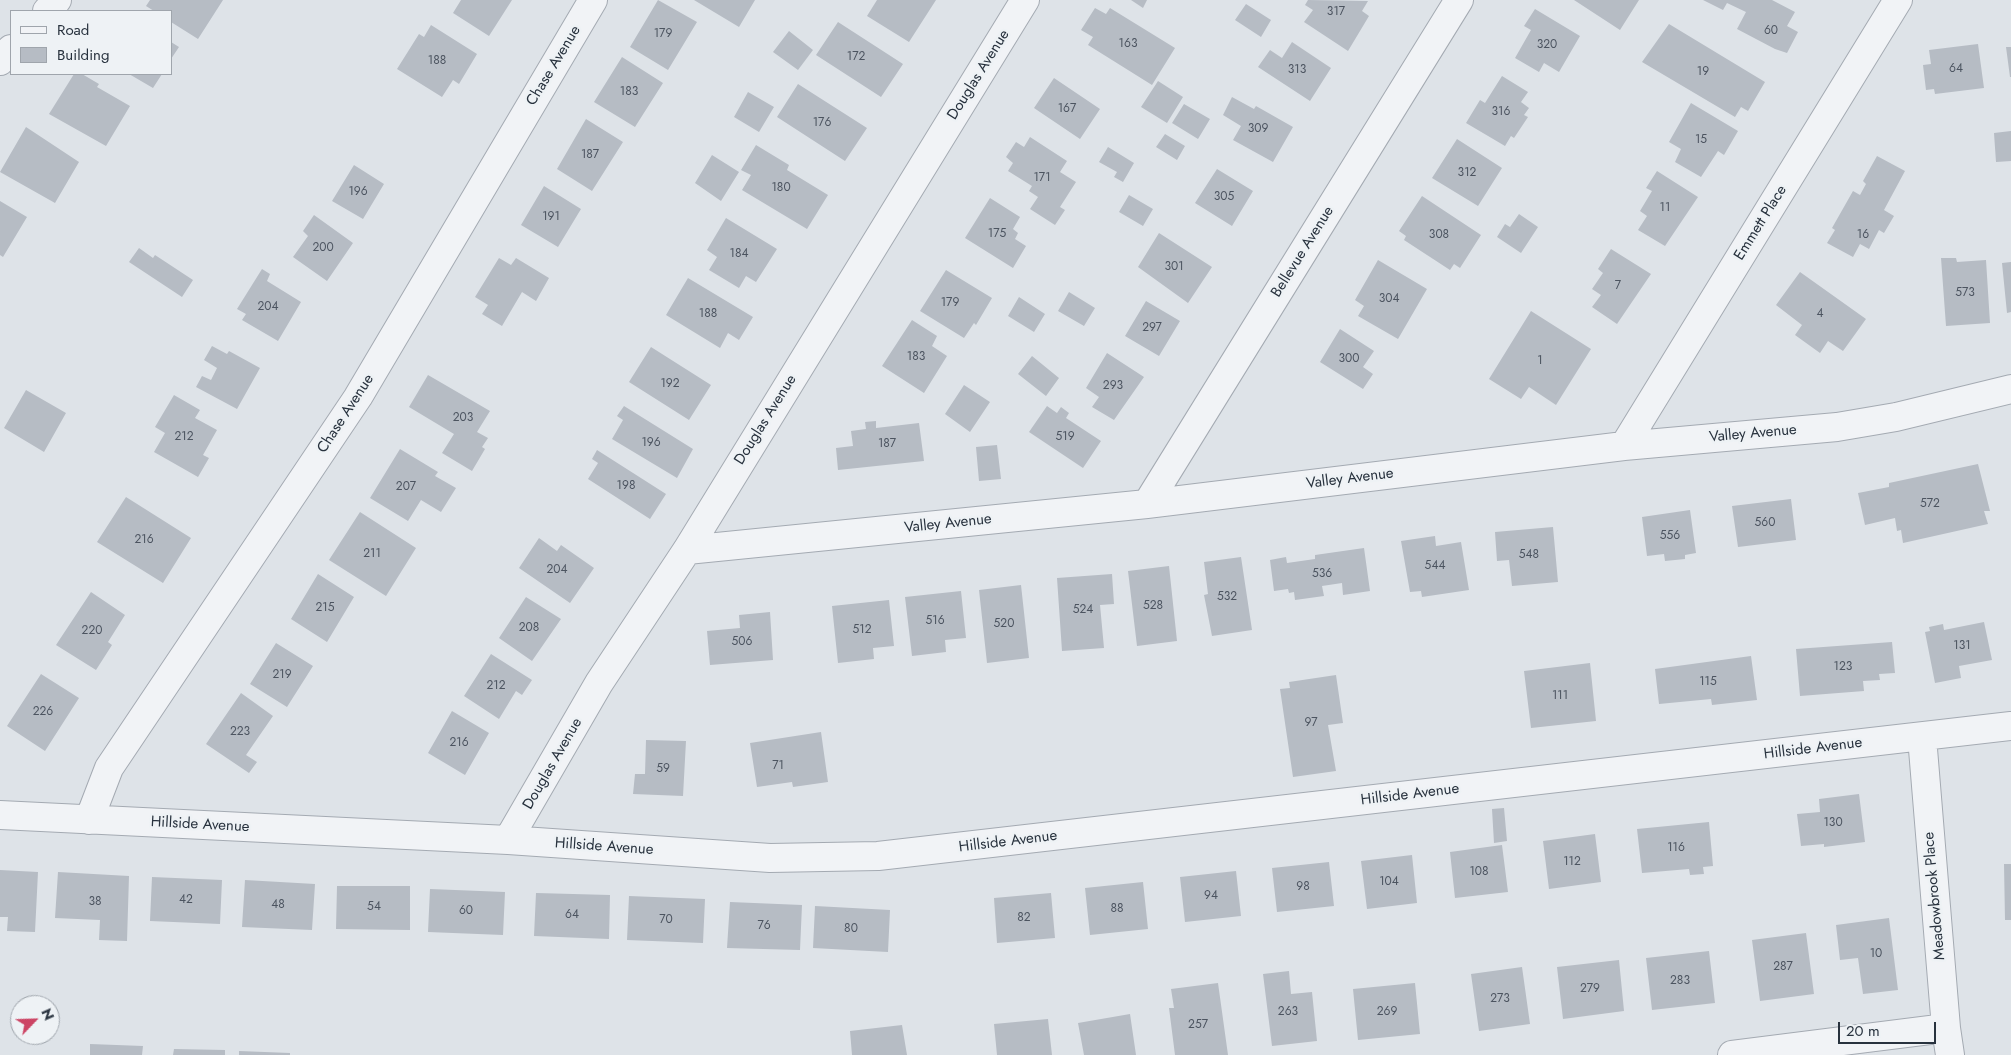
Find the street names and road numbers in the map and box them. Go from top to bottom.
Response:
street label: Chase Avenue [523,23,585,109]
street label: Douglas Avenue [944,27,1014,123]
street label: Emmett Place [1731,182,1791,264]
street label: Bellevue Avenue [1268,203,1338,301]
street label: Chase Avenue [314,371,378,457]
street label: Douglas Avenue [731,372,801,468]
street label: Valley Avenue [1708,421,1798,447]
street label: Valley Avenue [1305,465,1395,493]
street label: Valley Avenue [903,510,993,538]
street label: Douglas Avenue [520,715,586,813]
street label: Hillside Avenue [1763,734,1863,764]
street label: Hillside Avenue [1360,780,1460,810]
street label: Hillside Avenue [150,813,250,837]
street label: Hillside Avenue [958,827,1058,857]
street label: Meadowbrook Place [1920,831,1950,961]
street label: Hillside Avenue [554,835,654,859]

